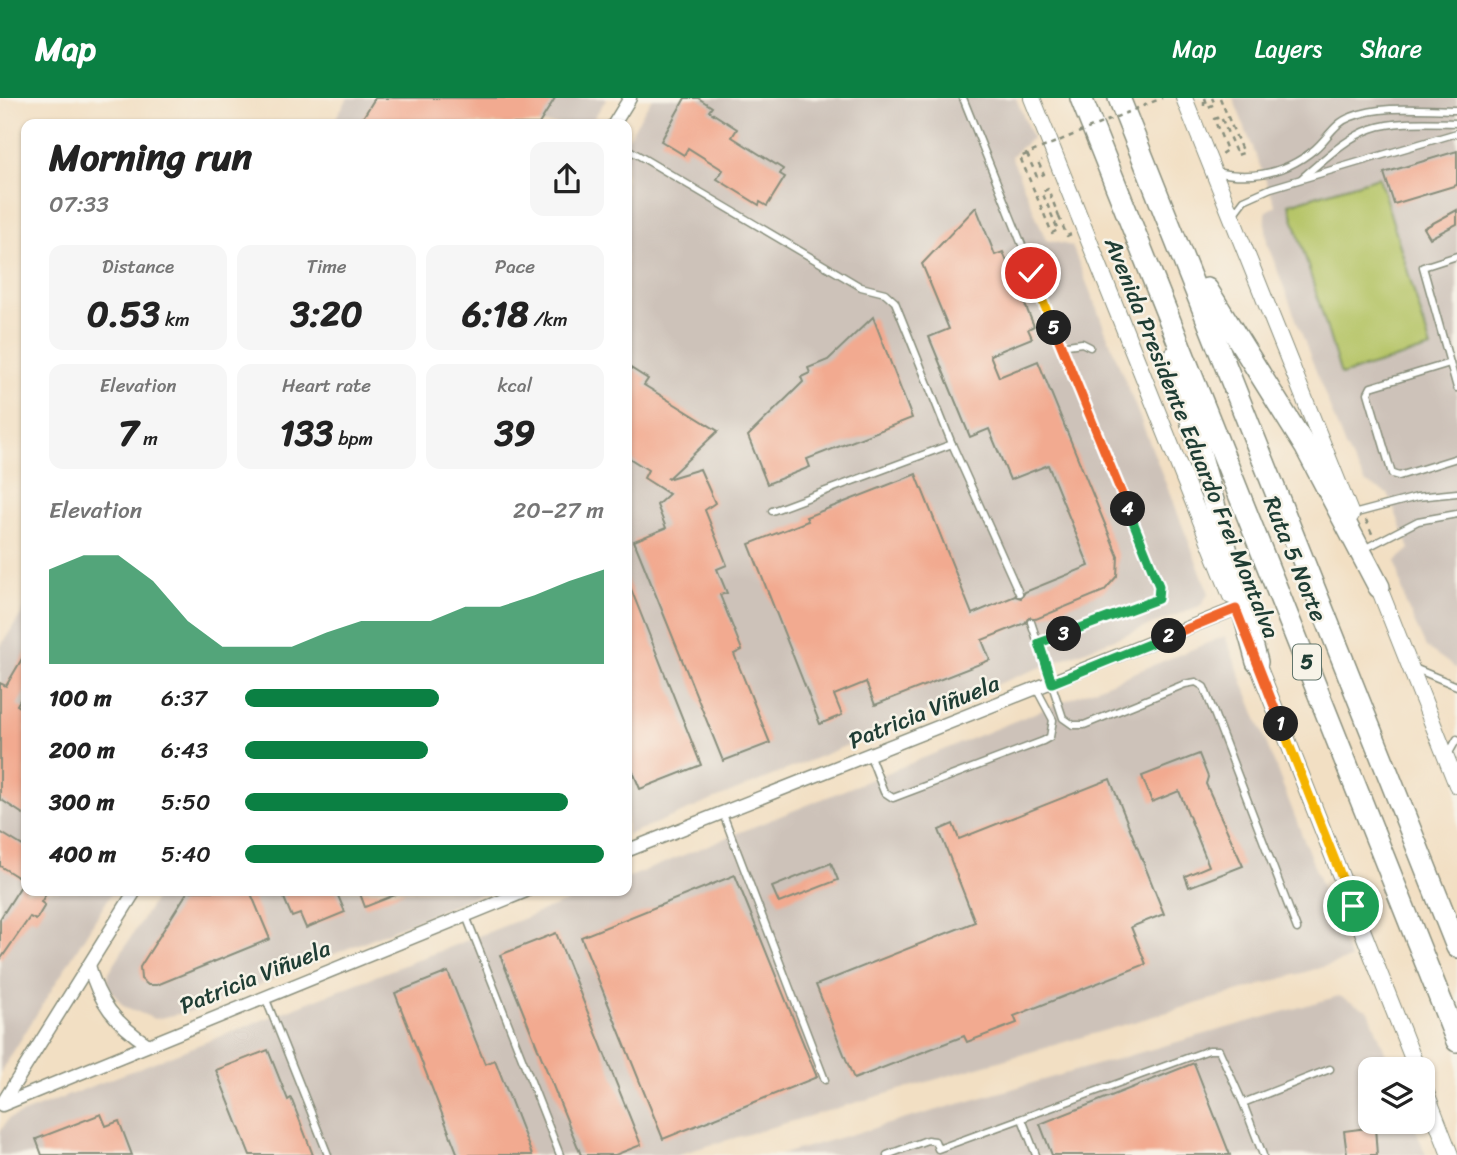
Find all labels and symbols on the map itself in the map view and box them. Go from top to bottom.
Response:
street label: Avenida Presidente Eduardo Frei Montalva [1092,230,1292,645]
pin [1001,243,1061,303]
pin: 5 [1036,310,1072,345]
street label: Ruta 5 Norte [1251,490,1339,628]
pin: 4 [1110,492,1146,526]
pin: 3 [1046,616,1082,652]
pin: 2 [1152,618,1186,654]
road number: 5 [1293,644,1321,680]
street label: Patricia Viñuela [842,663,1006,761]
pin: 1 [1264,706,1298,742]
pin [1323,876,1383,936]
street label: Patricia Viñuela [173,928,337,1026]

